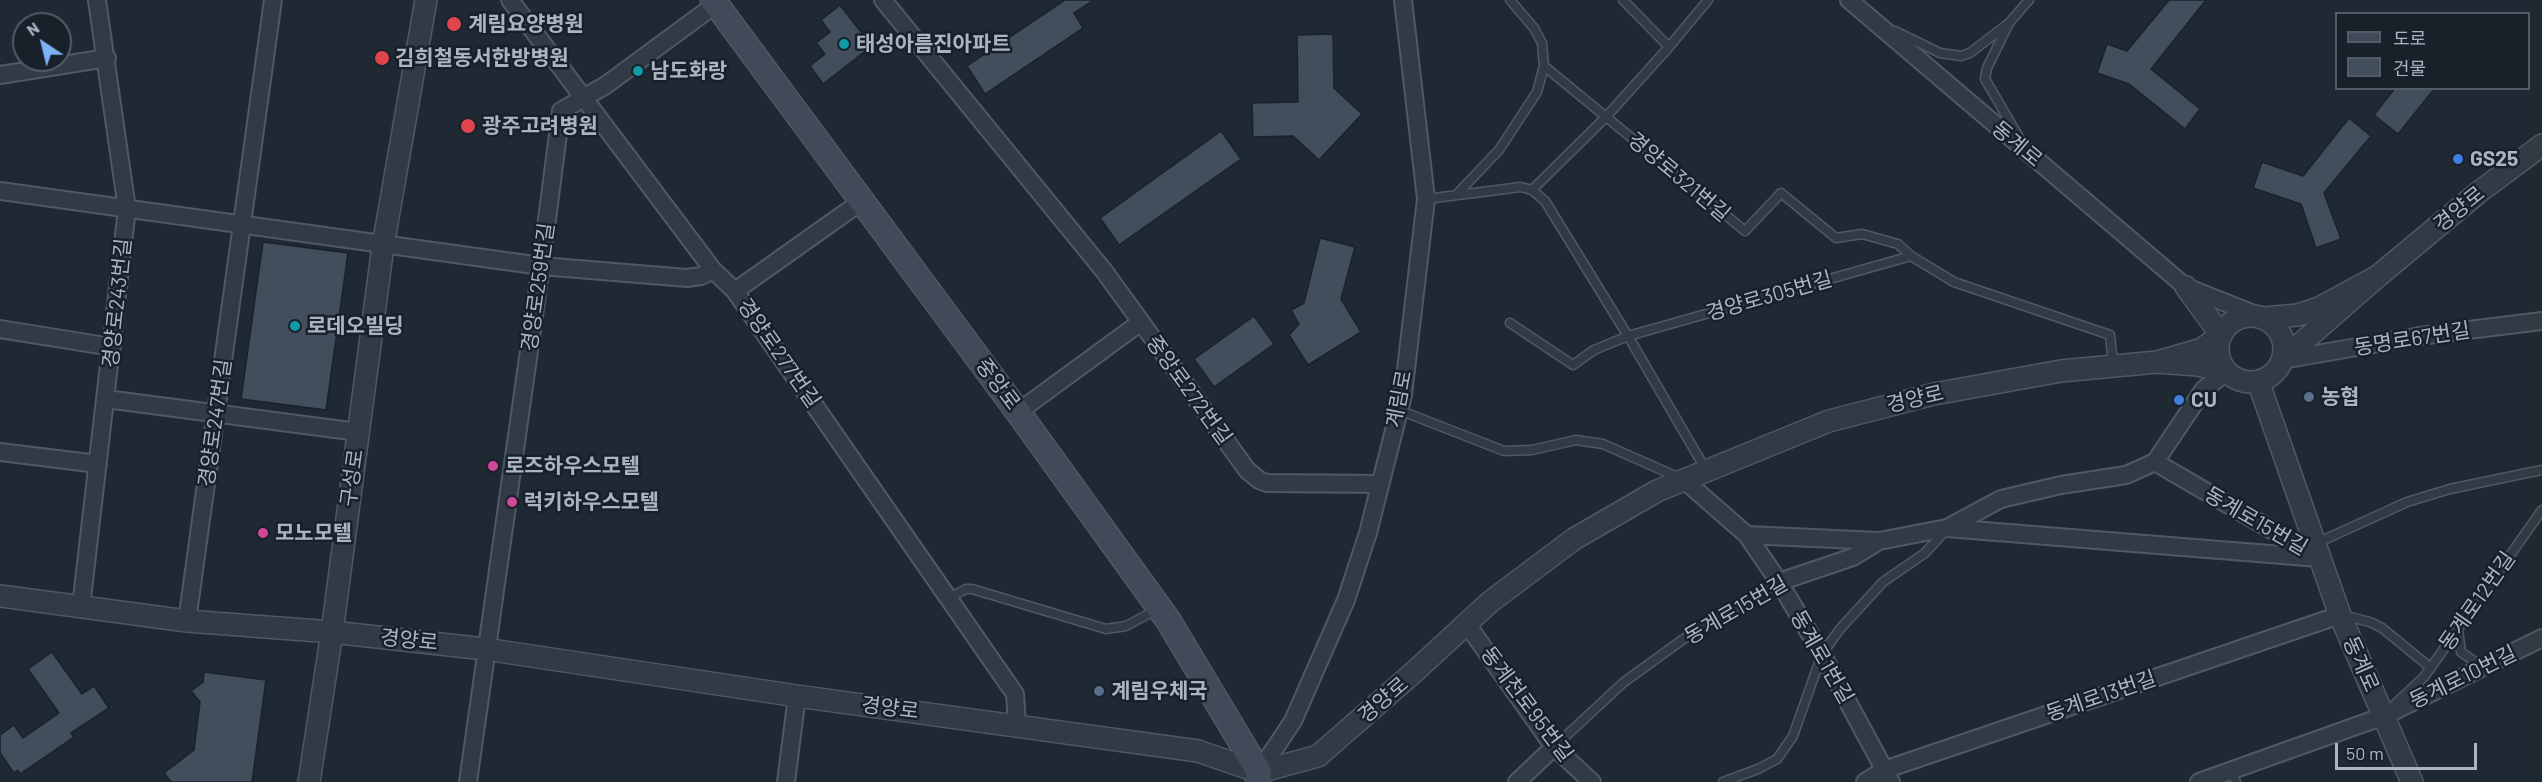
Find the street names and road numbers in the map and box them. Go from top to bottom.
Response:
street label: 동계로 [1987,116,2047,172]
street label: 경양로321번길 [1623,127,1735,227]
street label: 경양로 [2429,181,2489,237]
street label: 경양로259번길 [517,221,559,353]
street label: 경양로243번길 [98,237,136,369]
street label: 경양로305번길 [1703,266,1835,326]
street label: 경양로277번길 [732,293,826,413]
street label: 동명로67번길 [2352,317,2472,361]
street label: 중앙로272번길 [1141,330,1237,450]
street label: 중앙로 [970,353,1026,415]
street label: 경양로247번길 [194,358,236,488]
street label: 계림로 [1381,368,1417,430]
street label: 경양로 [1884,380,1946,418]
street label: 구성로 [335,448,369,508]
street label: 동계로15번길 [2200,481,2312,561]
street label: 동계로12번길 [2434,547,2520,655]
street label: 동계로15번길 [1680,570,1792,650]
street label: 동계로1번길 [1785,606,1859,708]
street label: 경양로 [379,624,439,656]
street label: 동계로 [2338,632,2384,696]
street label: 동계로10번길 [2405,640,2521,714]
street label: 동계천로95번길 [1476,641,1578,767]
street label: 동계로13번길 [2043,665,2159,727]
street label: 경양로 [1353,671,1413,729]
street label: 경양로 [860,692,920,724]

